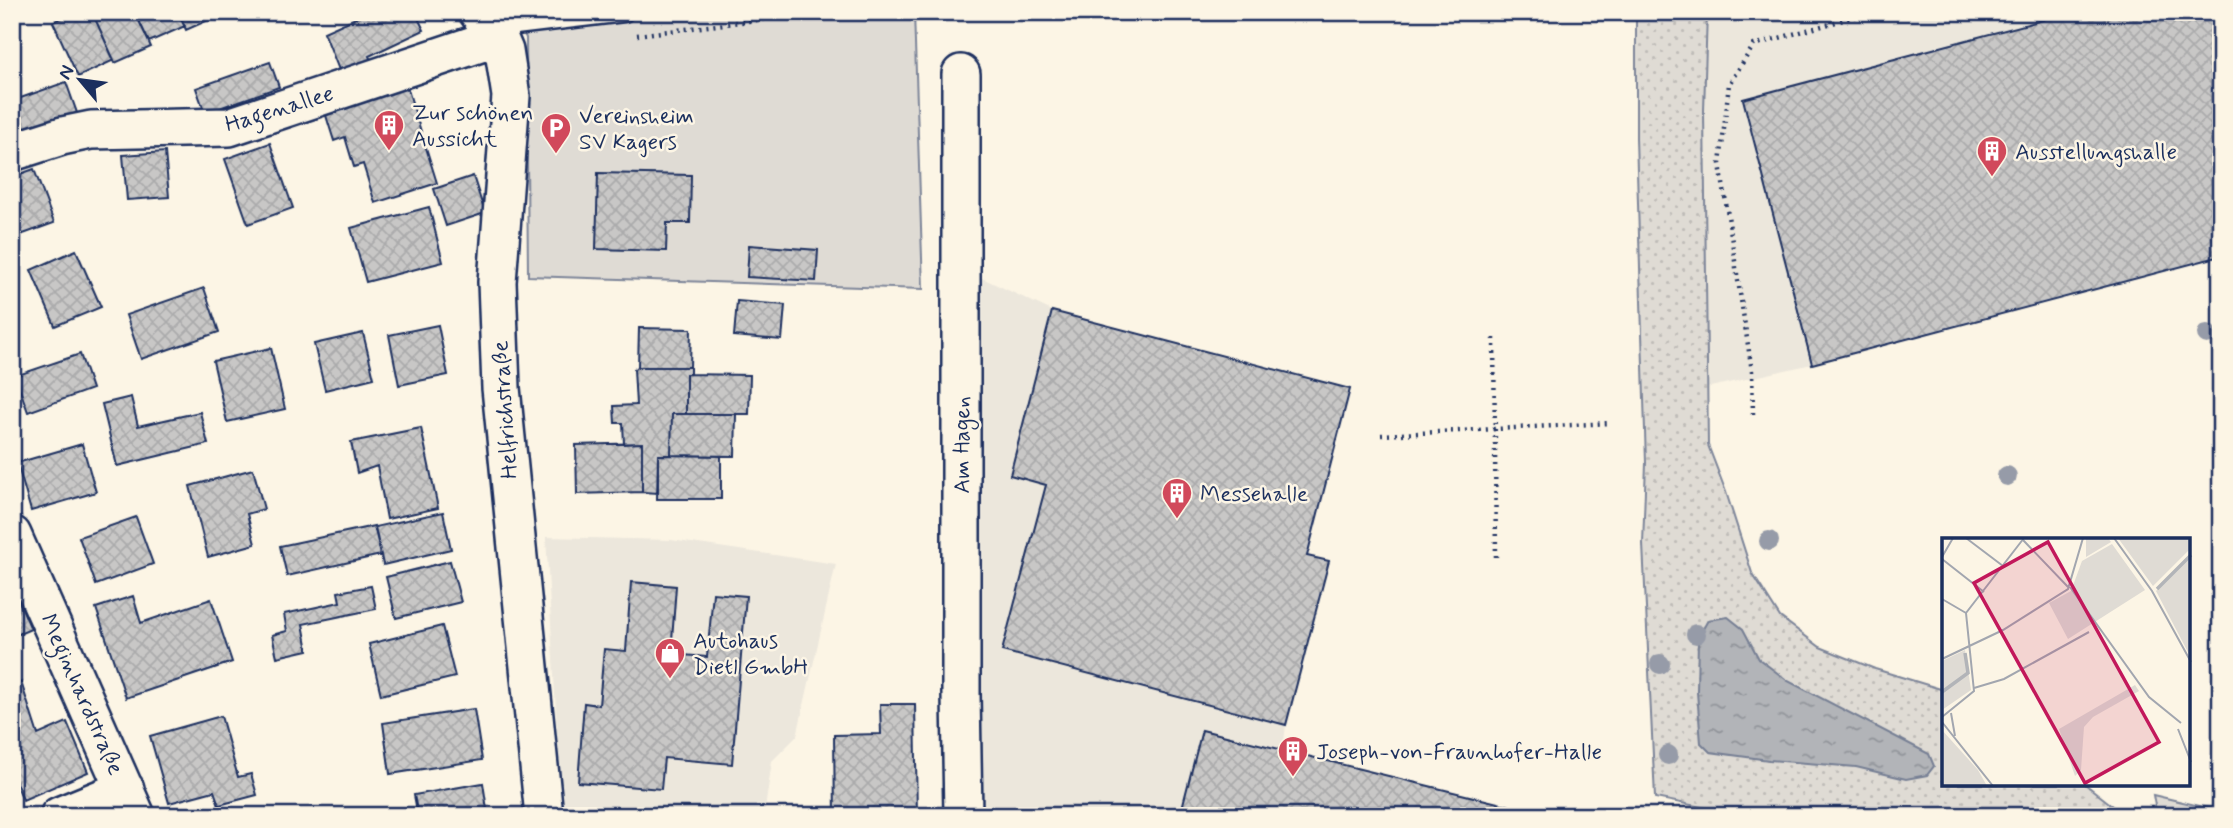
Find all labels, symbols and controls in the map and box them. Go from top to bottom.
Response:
north arrow [46,46,116,116]
text: N [52,61,80,84]
street label: Hagenallee [222,79,338,143]
place label: Zur schönen Aussicht [412,99,533,155]
place label: Vereinsheim SV Kagers [579,102,694,158]
building icon: Zur schönen Aussicht [372,108,406,152]
parking icon: Vereinsheim SV Kagers [539,111,573,155]
building icon: Ausstellungshalle [1975,134,2009,178]
place label: Ausstellungshalle [2015,138,2177,168]
street label: Helfrichstraße [486,340,526,480]
street label: Am Hagen [948,396,980,494]
building icon: Messehalle [1160,476,1194,520]
place label: Messehalle [1200,480,1308,510]
inset map [1942,538,2191,786]
street label: Meginhardstraße [30,610,130,781]
place label: Autohaus Dietl GmbH [693,627,808,683]
shop icon: Autohaus Dietl GmbH [653,636,687,680]
building icon: Joseph-von-Fraunhofer-Halle [1276,734,1310,778]
place label: Joseph-von-Fraunhofer-Halle [1316,738,1602,768]

